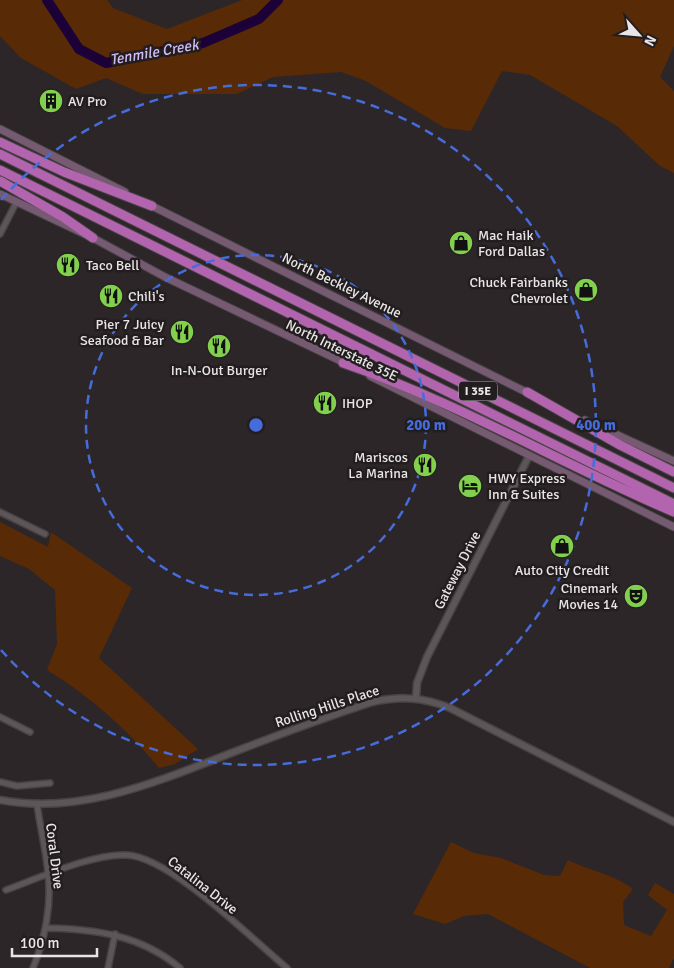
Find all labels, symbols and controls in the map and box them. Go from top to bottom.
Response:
north arrow [614,10,664,60]
text: N [640,32,660,49]
water label: Tenmile Creek [108,35,201,69]
building icon: AV Pro [38,88,64,114]
place label: AV Pro [68,93,107,110]
place label: Mac Haik Ford Dallas [478,227,545,260]
shop icon: Mac Haik Ford Dallas [448,230,474,256]
street label: North Beckley Avenue [279,249,404,322]
restaurant icon: Taco Bell [55,252,81,278]
place label: Taco Bell [86,257,139,274]
place label: Chuck Fairbanks Chevrolet [469,274,568,307]
shop icon: Chuck Fairbanks Chevrolet [573,277,599,303]
restaurant icon: Chili's [98,283,124,309]
place label: Chili's [128,288,165,305]
place label: Pier 7 Juicy Seafood & Bar [80,316,165,349]
street label: North Interstate 35E [283,316,401,385]
restaurant icon: Pier 7 Juicy Seafood & Bar [169,319,195,345]
restaurant icon: In-N-Out Burger [206,333,232,359]
place label: In-N-Out Burger [171,362,268,379]
road number: I 35E [459,382,497,401]
restaurant icon: IHOP [312,390,338,416]
place label: IHOP [342,395,373,412]
centre of rings [247,416,265,434]
text: 200 m [406,416,446,434]
text: 400 m [576,416,616,434]
place label: Mariscos La Marina [348,449,408,482]
restaurant icon: Mariscos La Marina [412,452,438,478]
place label: HWY Express Inn & Suites [488,470,565,503]
hotel icon: HWY Express Inn & Suites [457,473,483,499]
street label: Gateway Drive [430,528,484,612]
shop icon: Auto City Credit [549,533,575,559]
place label: Auto City Credit [515,562,609,579]
place label: Cinemark Movies 14 [558,580,618,613]
theatre icon: Cinemark Movies 14 [623,583,649,609]
street label: Rolling Hills Place [273,682,381,731]
street label: Coral Drive [42,822,67,890]
street label: Catalina Drive [164,853,241,918]
scale bar [12,926,98,958]
text: 100 m [20,934,60,952]

